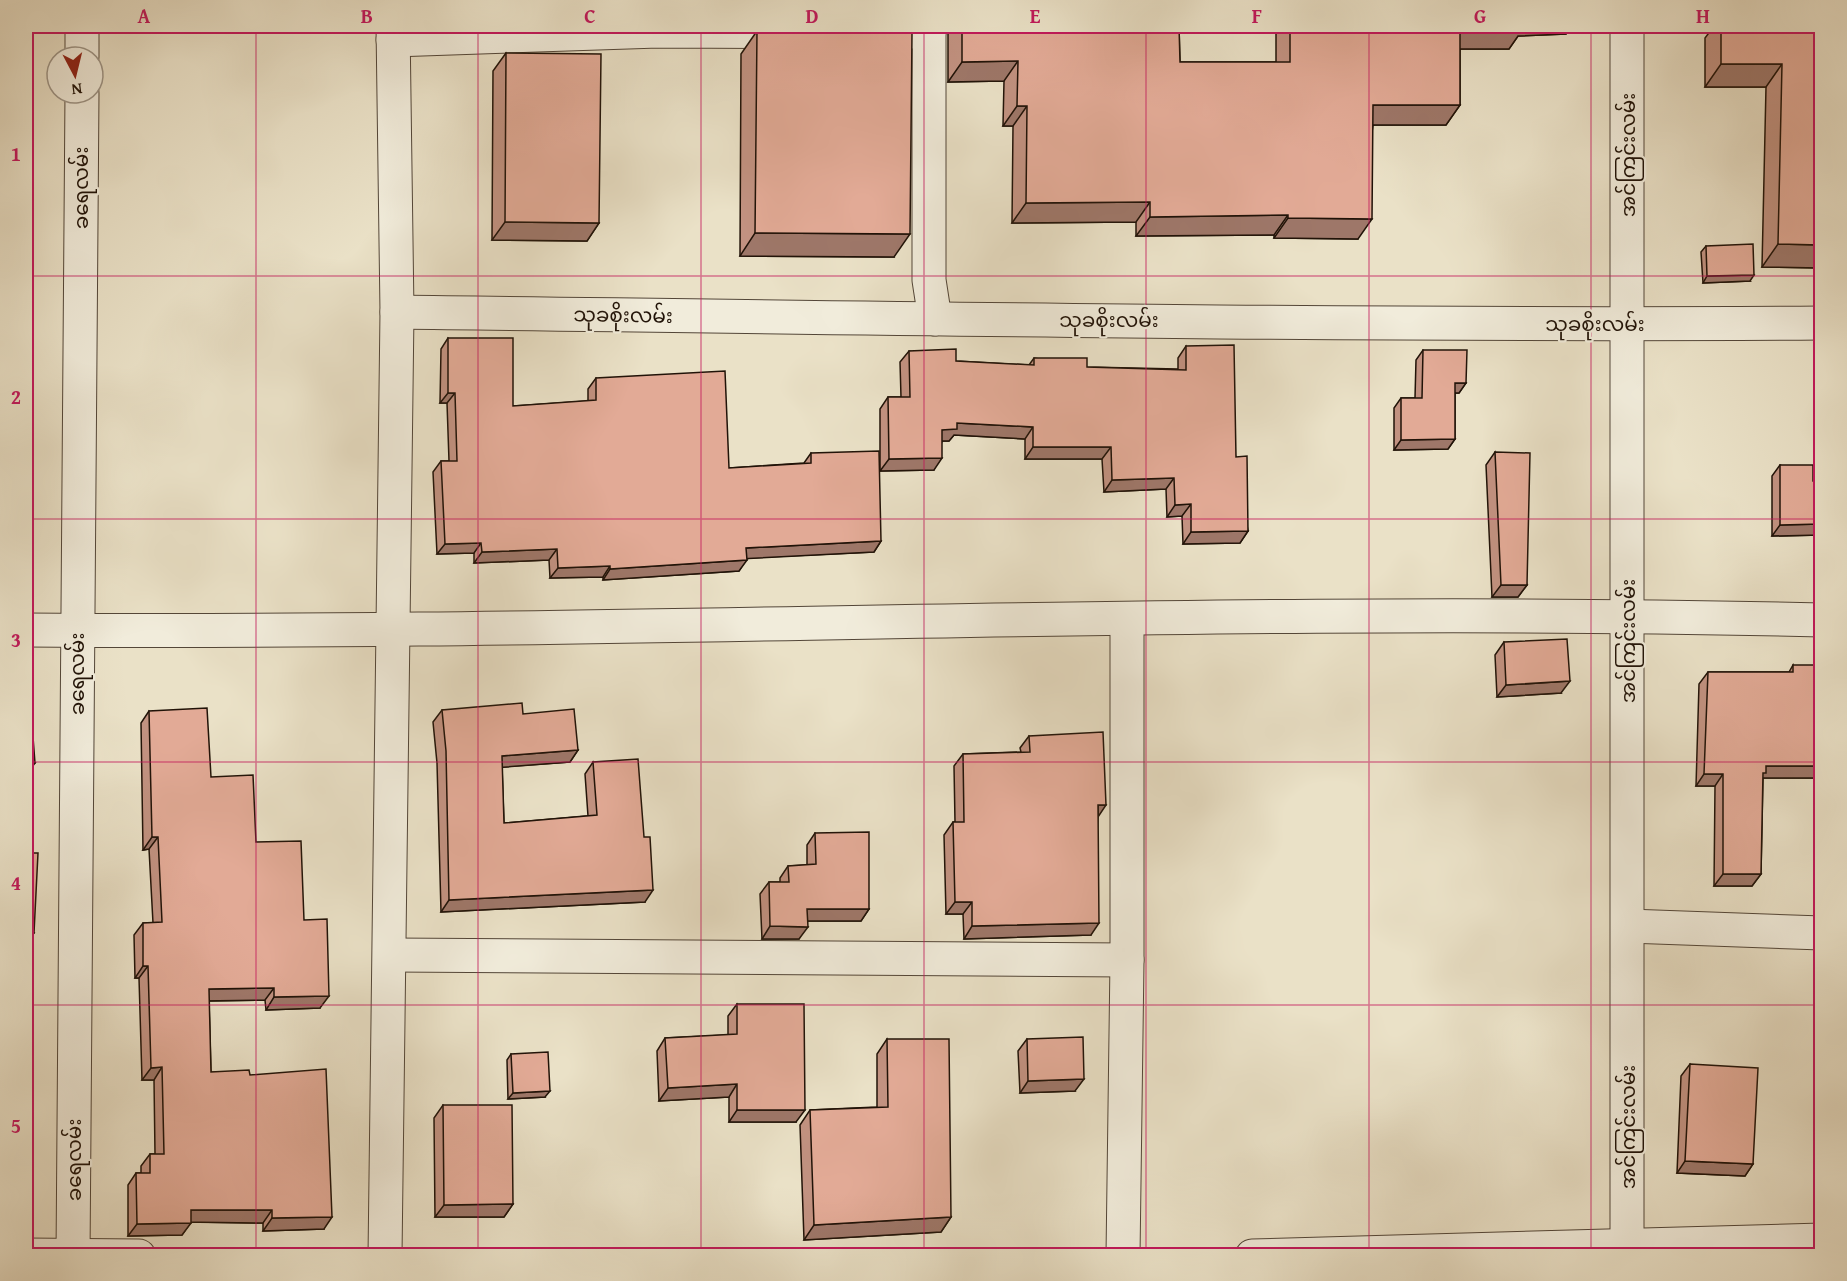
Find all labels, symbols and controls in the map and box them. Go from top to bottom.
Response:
text: A [138,1,151,30]
text: B [361,1,373,30]
text: C [584,1,596,30]
text: D [805,1,819,30]
text: E [1030,1,1041,30]
text: F [1252,1,1262,30]
text: G [1474,1,1486,30]
text: H [1696,1,1710,30]
north arrow [45,45,105,105]
text: N [70,77,84,102]
street label: အင်ကြင်းလမ်း [1613,93,1644,217]
text: 1 [11,139,21,168]
street label: ခရေလမ်း [66,147,97,229]
street label: သုခစိုးလမ်း [573,299,673,333]
street label: သုခစိုးလမ်း [1059,305,1159,337]
street label: သုခစိုးလမ်း [1545,309,1645,341]
text: 2 [11,382,21,411]
street label: အင်ကြင်းလမ်း [1613,579,1644,703]
text: 3 [11,625,21,654]
street label: ခရေလမ်း [62,633,93,715]
text: 4 [11,868,21,897]
street label: အင်ကြင်းလမ်း [1613,1065,1644,1189]
text: 5 [11,1111,21,1140]
street label: ခရေလမ်း [59,1119,90,1201]

